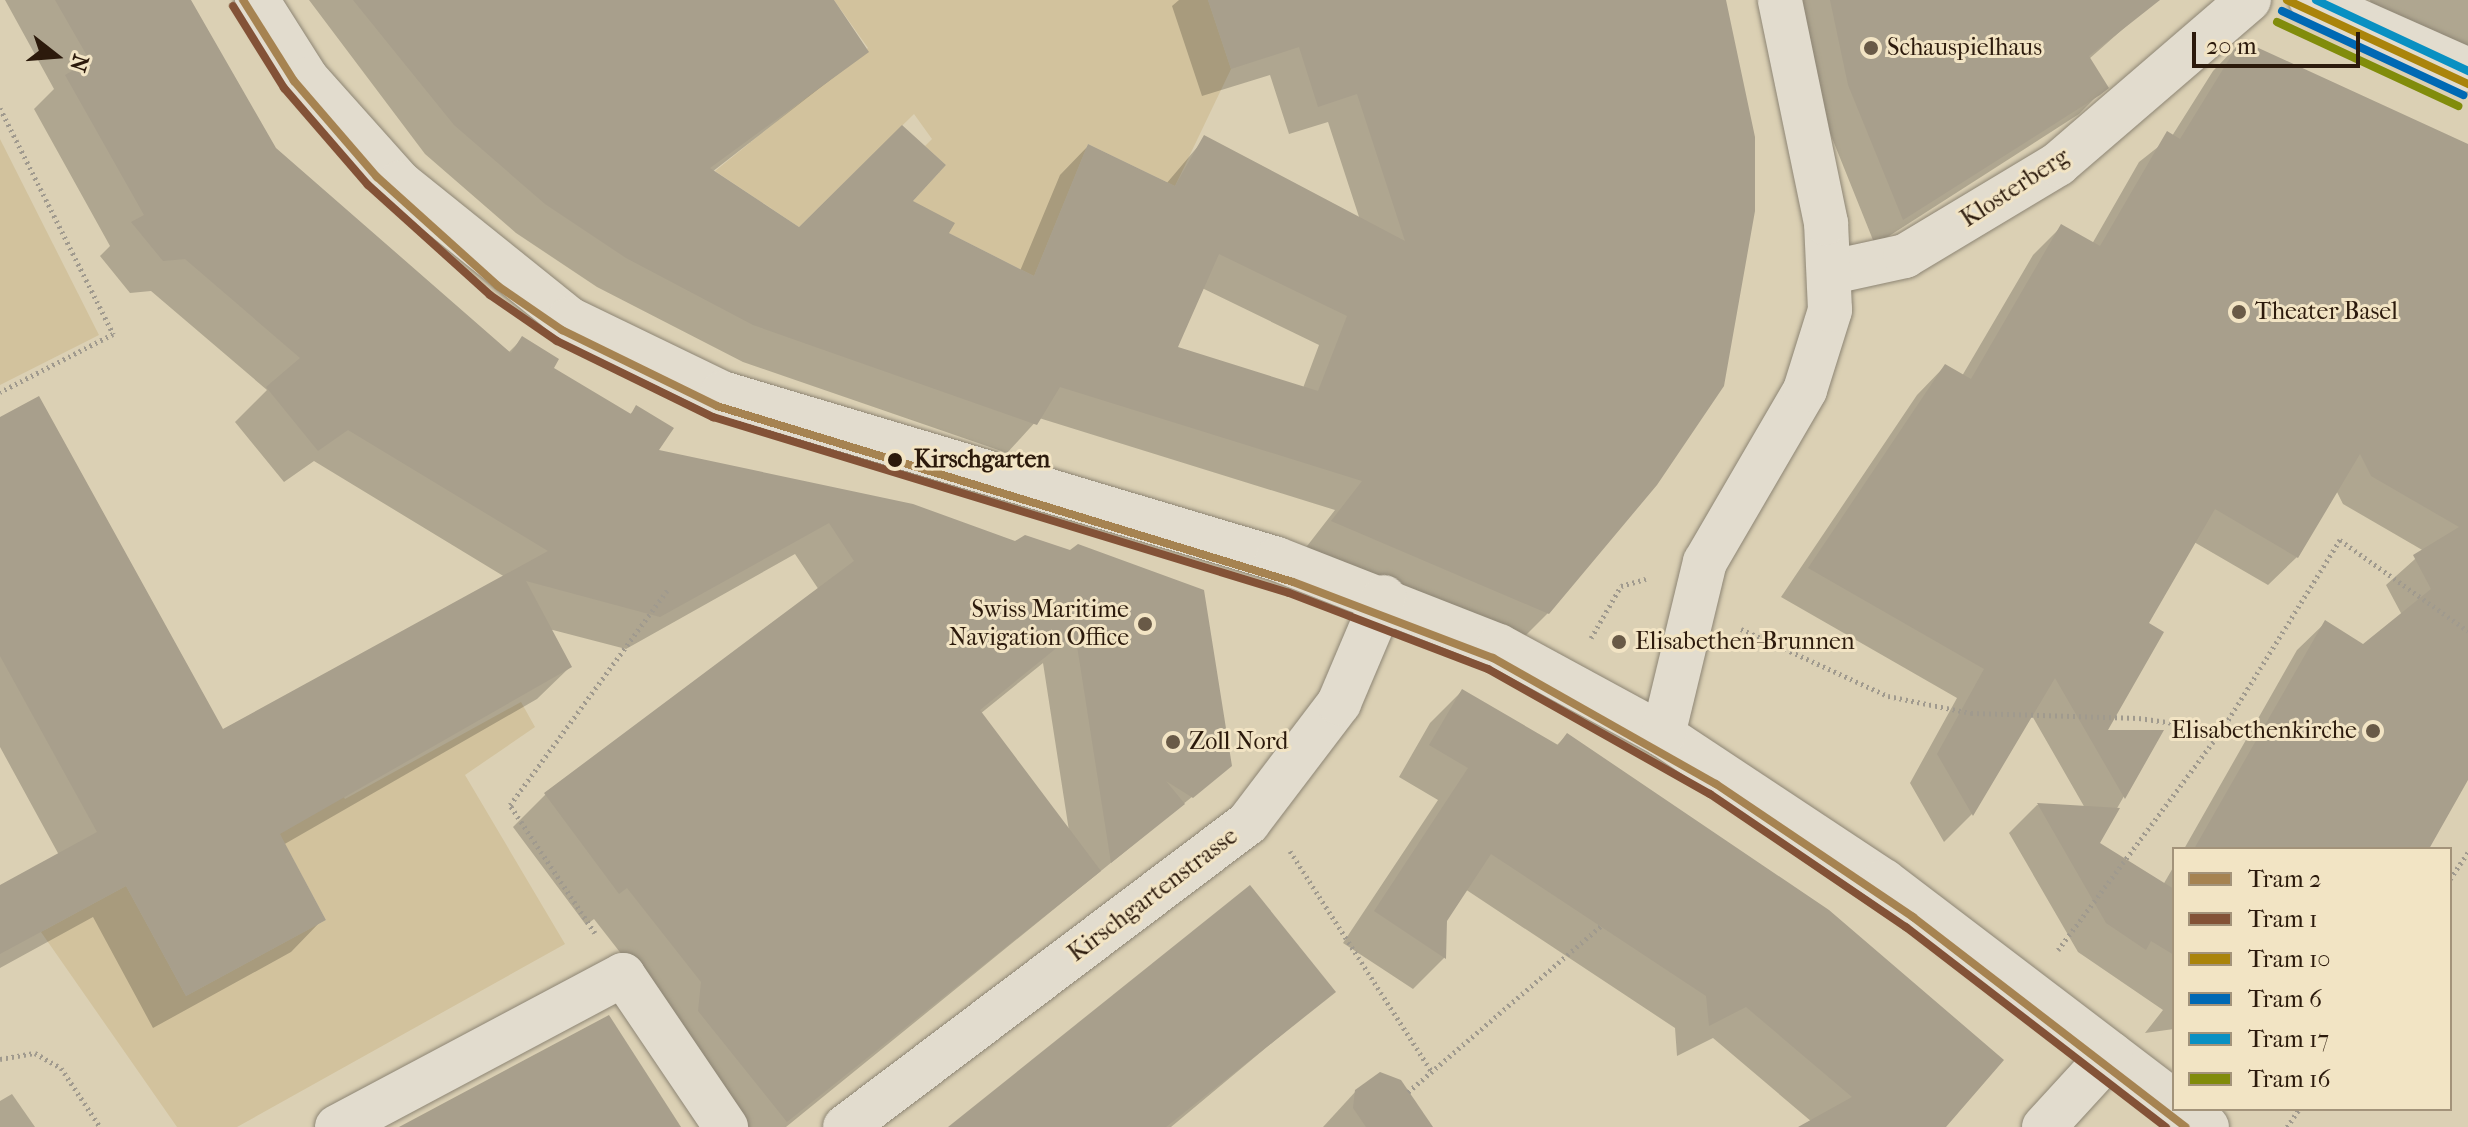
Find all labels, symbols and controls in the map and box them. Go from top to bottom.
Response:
north arrow [16,16,96,96]
scale bar [2196,16,2364,66]
text: 20 m [2206,32,2257,60]
place label: Schauspielhaus [1887,34,2042,62]
marker: Schauspielhaus [1862,39,1880,57]
text: N [64,51,94,75]
street label: Klosterberg [1956,142,2074,234]
place label: Theater Basel [2255,298,2398,326]
marker: Theater Basel [2230,303,2248,321]
place label: Kirschgarten [914,446,1050,474]
marker: Kirschgarten [883,448,907,472]
place label: Swiss Maritime Navigation Office [949,596,1129,652]
marker: Swiss Maritime Navigation Office [1136,615,1154,633]
place label: Elisabethen-Brunnen [1635,628,1855,656]
marker: Elisabethen-Brunnen [1610,633,1628,651]
place label: Elisabethenkirche [2171,717,2357,745]
marker: Elisabethenkirche [2364,722,2382,740]
place label: Zoll Nord [1189,728,1288,756]
marker: Zoll Nord [1164,733,1182,751]
street label: Kirschgartenstrasse [1063,822,1243,968]
legend [2172,847,2452,1111]
text: Tram 2 [2248,865,2321,893]
text: Tram 1 [2248,905,2318,933]
text: Tram 10 [2248,945,2331,973]
text: Tram 6 [2248,985,2322,1013]
text: Tram 17 [2248,1025,2329,1053]
text: Tram 16 [2248,1065,2330,1093]

